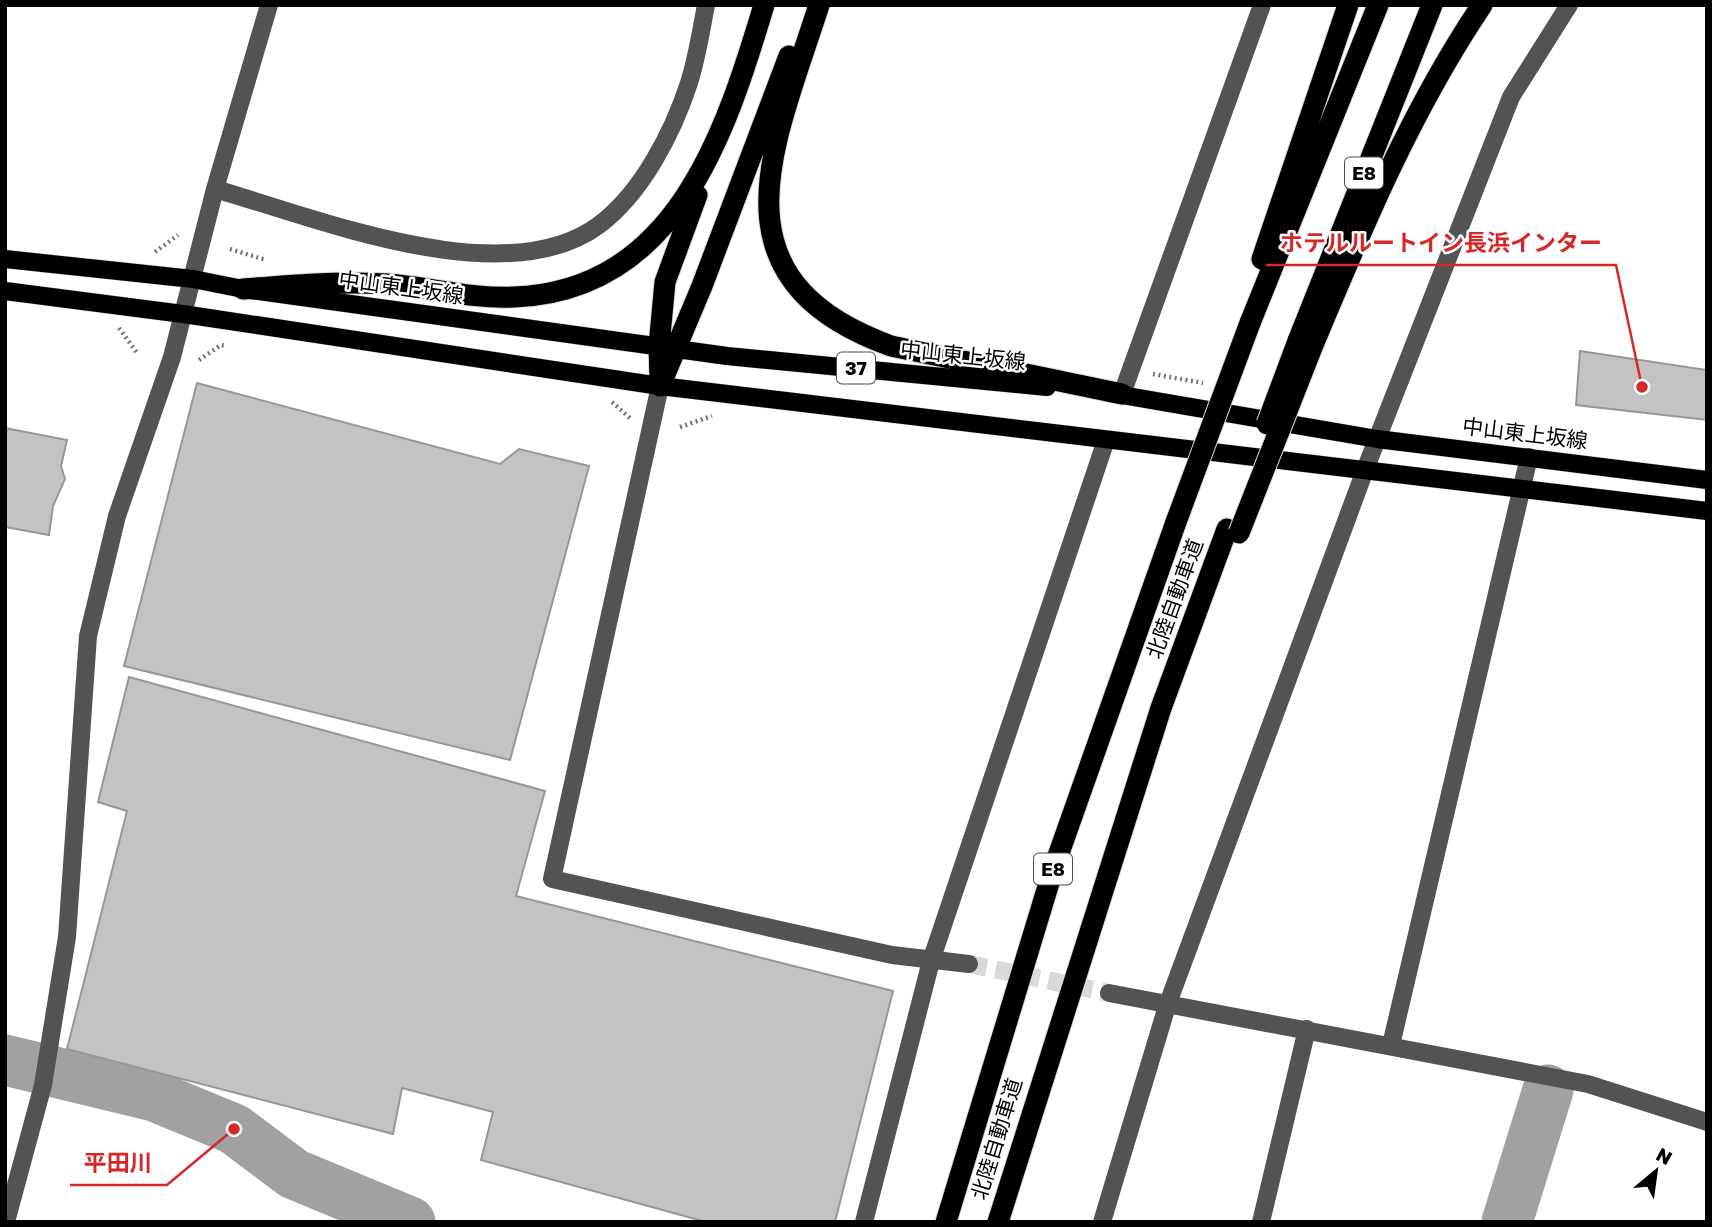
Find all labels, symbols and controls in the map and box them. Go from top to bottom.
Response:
road number: E8 [1345,158,1383,188]
callout: ホテルルートイン長浜インター [1266,221,1616,265]
text: ホテルルートイン長浜インター [1280,228,1602,256]
street label: 中山東上坂線 [337,265,465,309]
street label: 中山東上坂線 [899,335,1027,375]
road number: 37 [837,352,875,384]
street label: 中山東上坂線 [1461,412,1589,454]
street label: 北陸自動車道 [1140,535,1208,662]
road number: E8 [1034,854,1072,884]
street label: 北陸自動車道 [965,1075,1027,1203]
north arrow [1621,1136,1691,1206]
callout: 平田川 [70,1141,167,1185]
text: N [1653,1142,1676,1169]
text: 平田川 [84,1148,153,1176]

